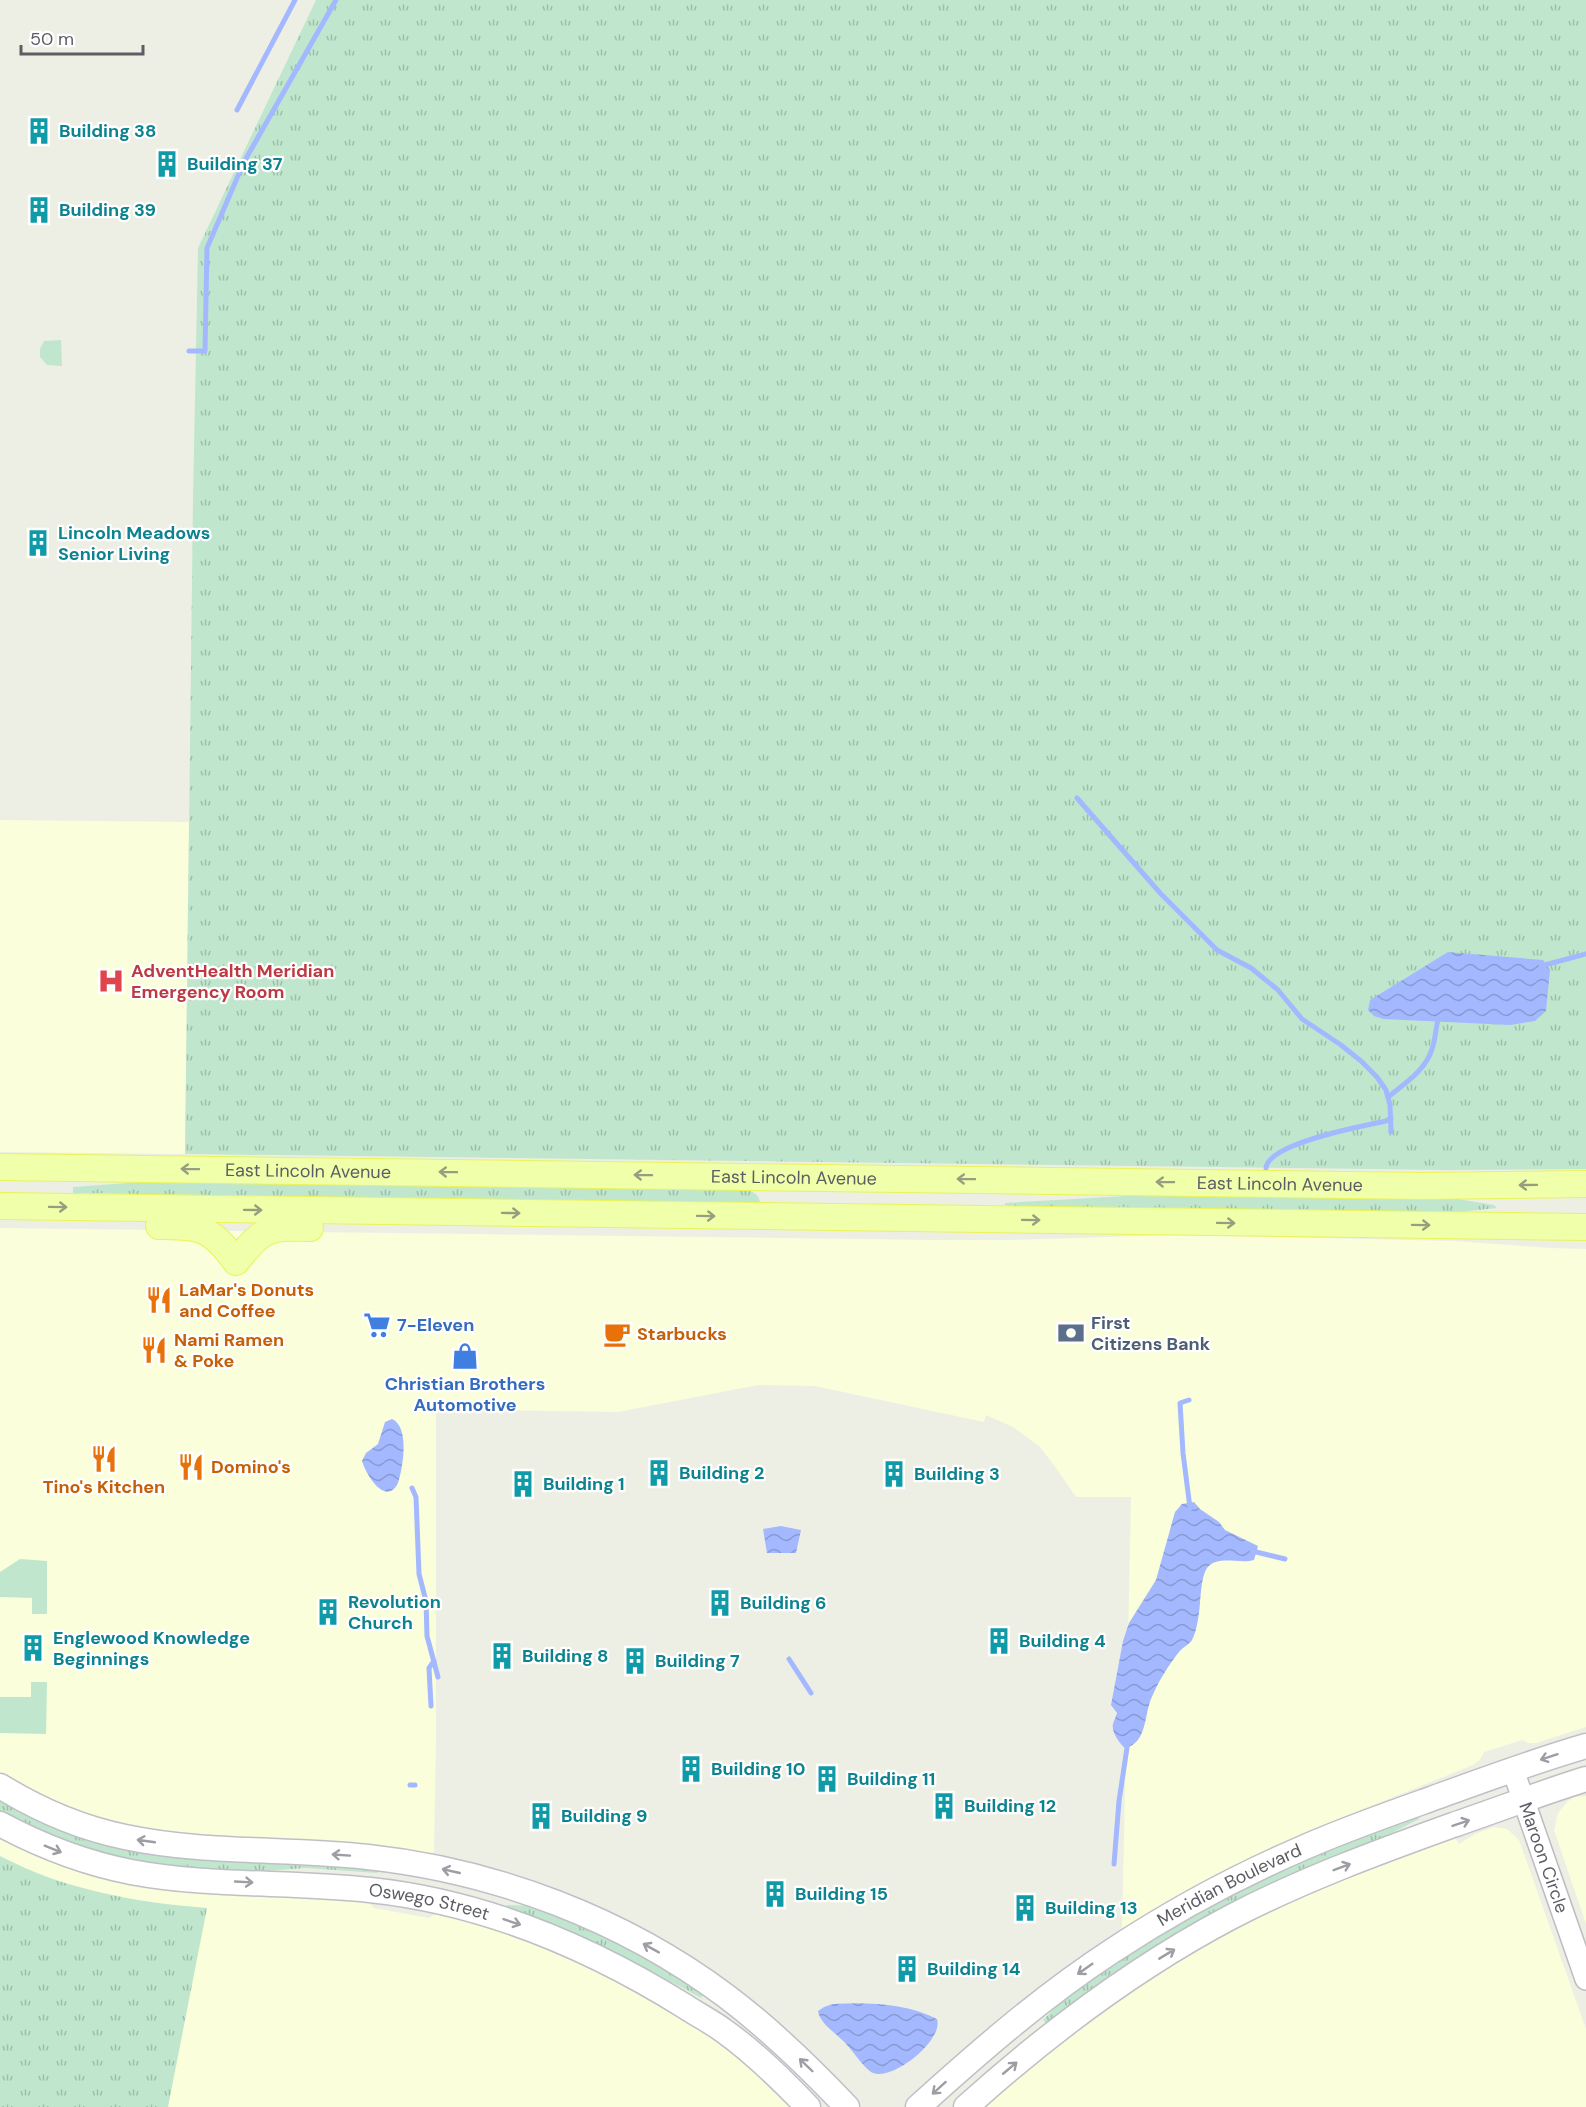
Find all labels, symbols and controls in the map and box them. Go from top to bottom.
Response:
scale bar [21,18,142,56]
text: 50 m [30,27,74,51]
building icon: Building 38 [24,116,54,146]
place label: Building 38 [59,119,156,143]
building icon: Building 37 [152,149,182,179]
place label: Building 37 [187,152,283,176]
building icon: Building 39 [24,195,54,225]
place label: Building 39 [59,198,156,222]
place label: Lincoln Meadows Senior Living [58,521,210,566]
building icon: Lincoln Meadows Senior Living [23,528,53,558]
place label: AdventHealth Meridian Emergency Room [131,959,334,1004]
hospital icon: AdventHealth Meridian Emergency Room [96,966,126,996]
street label: East Lincoln Avenue [225,1158,391,1184]
one-way arrow [180,1163,200,1175]
street label: East Lincoln Avenue [711,1164,877,1191]
one-way arrow [438,1167,458,1178]
one-way arrow [633,1169,653,1181]
street label: East Lincoln Avenue [1197,1171,1363,1197]
one-way arrow [957,1174,977,1185]
one-way arrow [1155,1176,1175,1188]
one-way arrow [1518,1180,1538,1191]
one-way arrow [48,1201,68,1213]
one-way arrow [243,1204,263,1216]
one-way arrow [501,1208,521,1219]
one-way arrow [696,1210,716,1222]
one-way arrow [1020,1214,1040,1226]
one-way arrow [1215,1217,1235,1228]
one-way arrow [1410,1219,1430,1231]
place label: LaMar's Donuts and Coffee [179,1278,314,1323]
restaurant icon: LaMar's Donuts and Coffee [144,1285,174,1315]
supermarket icon: 7-Eleven [362,1310,392,1340]
place label: First Citizens Bank [1091,1311,1211,1356]
place label: 7-Eleven [397,1313,474,1337]
bank icon: First Citizens Bank [1056,1318,1086,1348]
cafe icon: Starbucks [602,1319,632,1349]
place label: Starbucks [637,1322,727,1346]
place label: Nami Ramen & Poke [174,1328,284,1373]
restaurant icon: Nami Ramen & Poke [139,1335,169,1365]
shop icon: Christian Brothers Automotive [450,1341,480,1371]
place label: Christian Brothers Automotive [385,1372,545,1417]
restaurant icon: Tino's Kitchen [89,1444,119,1474]
restaurant icon: Domino's [176,1452,206,1482]
place label: Domino's [211,1455,291,1479]
building icon: Building 2 [644,1458,674,1488]
building icon: Building 3 [879,1459,909,1489]
place label: Building 2 [679,1461,764,1485]
place label: Building 3 [914,1462,1000,1486]
building icon: Building 1 [508,1469,538,1499]
place label: Building 1 [543,1472,625,1496]
place label: Tino's Kitchen [43,1475,165,1499]
building icon: Building 6 [705,1588,735,1618]
place label: Revolution Church [348,1590,441,1635]
place label: Building 6 [740,1591,827,1615]
building icon: Revolution Church [313,1597,343,1627]
place label: Englewood Knowledge Beginnings [53,1626,250,1671]
building icon: Building 4 [984,1626,1014,1656]
place label: Building 4 [1019,1629,1106,1653]
building icon: Englewood Knowledge Beginnings [18,1633,48,1663]
building icon: Building 8 [487,1641,517,1671]
place label: Building 8 [522,1644,609,1668]
building icon: Building 7 [620,1646,650,1676]
place label: Building 7 [655,1649,740,1673]
one-way arrow [1540,1753,1559,1764]
building icon: Building 10 [676,1754,706,1784]
place label: Building 10 [711,1757,805,1781]
building icon: Building 11 [812,1764,842,1794]
place label: Building 11 [847,1767,935,1791]
building icon: Building 12 [929,1791,959,1821]
place label: Building 12 [964,1794,1056,1818]
street label: Maroon Circle [1513,1799,1574,1916]
building icon: Building 9 [526,1801,556,1831]
place label: Building 9 [561,1804,648,1828]
one-way arrow [1451,1816,1470,1827]
one-way arrow [137,1835,157,1846]
street label: Meridian Boulevard [1153,1838,1305,1932]
one-way arrow [43,1844,62,1855]
one-way arrow [331,1849,351,1860]
one-way arrow [1332,1860,1350,1871]
one-way arrow [442,1864,461,1876]
one-way arrow [233,1877,253,1888]
street label: Oswego Street [368,1878,492,1926]
building icon: Building 15 [760,1879,790,1909]
place label: Building 15 [795,1882,888,1906]
building icon: Building 13 [1010,1893,1040,1923]
place label: Building 13 [1045,1896,1138,1920]
one-way arrow [502,1917,521,1928]
one-way arrow [643,1942,660,1954]
one-way arrow [1158,1947,1175,1959]
building icon: Building 14 [892,1954,922,1984]
place label: Building 14 [927,1957,1021,1981]
one-way arrow [1078,1963,1094,1975]
one-way arrow [799,2058,814,2072]
one-way arrow [1002,2061,1017,2075]
one-way arrow [932,2081,947,2095]

